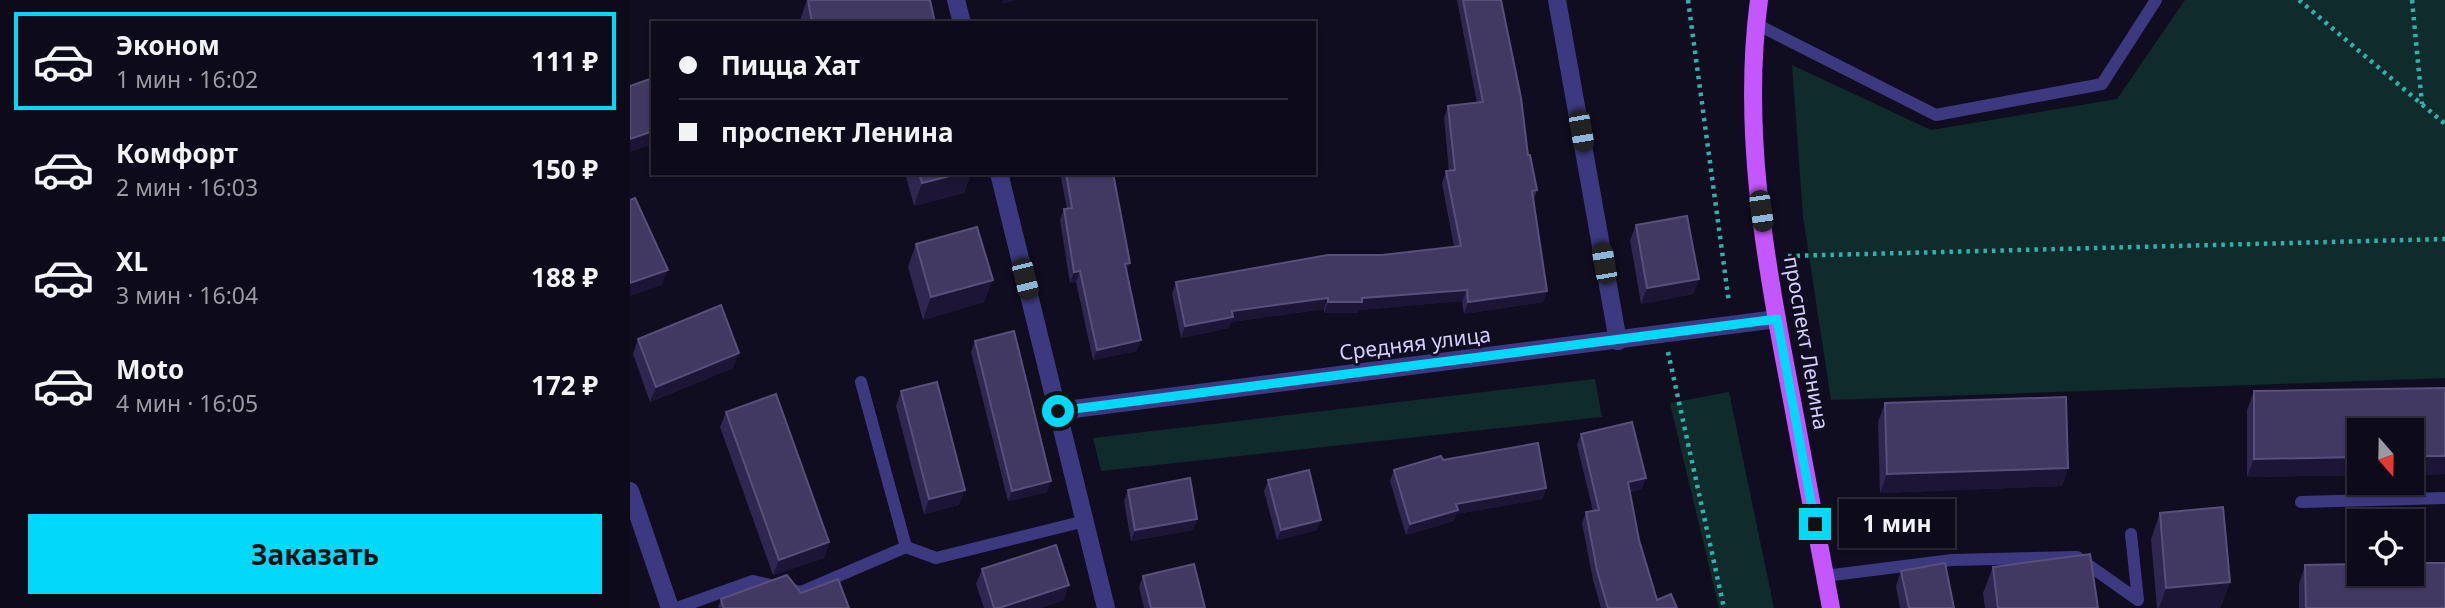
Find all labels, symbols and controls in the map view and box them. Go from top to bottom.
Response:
text: Эконом [116,27,220,63]
icon: car [32,30,95,93]
text: 111 ₽ [531,43,598,79]
text: Пицца Хат [721,47,860,83]
text: 1 мин · 16:02 [116,63,258,95]
car [1568,108,1595,154]
text: проспект Ленина [721,114,954,150]
text: Комфорт [116,135,238,171]
icon: car [32,138,95,201]
text: 150 ₽ [531,151,598,187]
text: 2 мин · 16:03 [116,171,258,203]
car [1748,189,1775,233]
car [1591,240,1618,286]
text: XL [116,243,148,279]
icon: car [32,246,95,309]
street label: проспект Ленина [1778,254,1836,432]
car [1010,256,1041,302]
text: 188 ₽ [531,259,598,295]
text: 3 мин · 16:04 [116,279,258,311]
street label: Средняя улица [1338,320,1492,366]
text: Moto [116,351,184,387]
icon: car [32,354,95,417]
text: 172 ₽ [531,367,598,403]
text: 4 мин · 16:05 [116,387,258,419]
route start [1042,395,1074,427]
north arrow [2347,418,2424,495]
map controls [2347,418,2424,586]
callout: 1 мин [1840,500,1955,548]
text: 1 мин [1863,507,1931,539]
route end [1799,508,1831,540]
button: locate [2347,509,2424,586]
button: Заказать [28,514,602,594]

